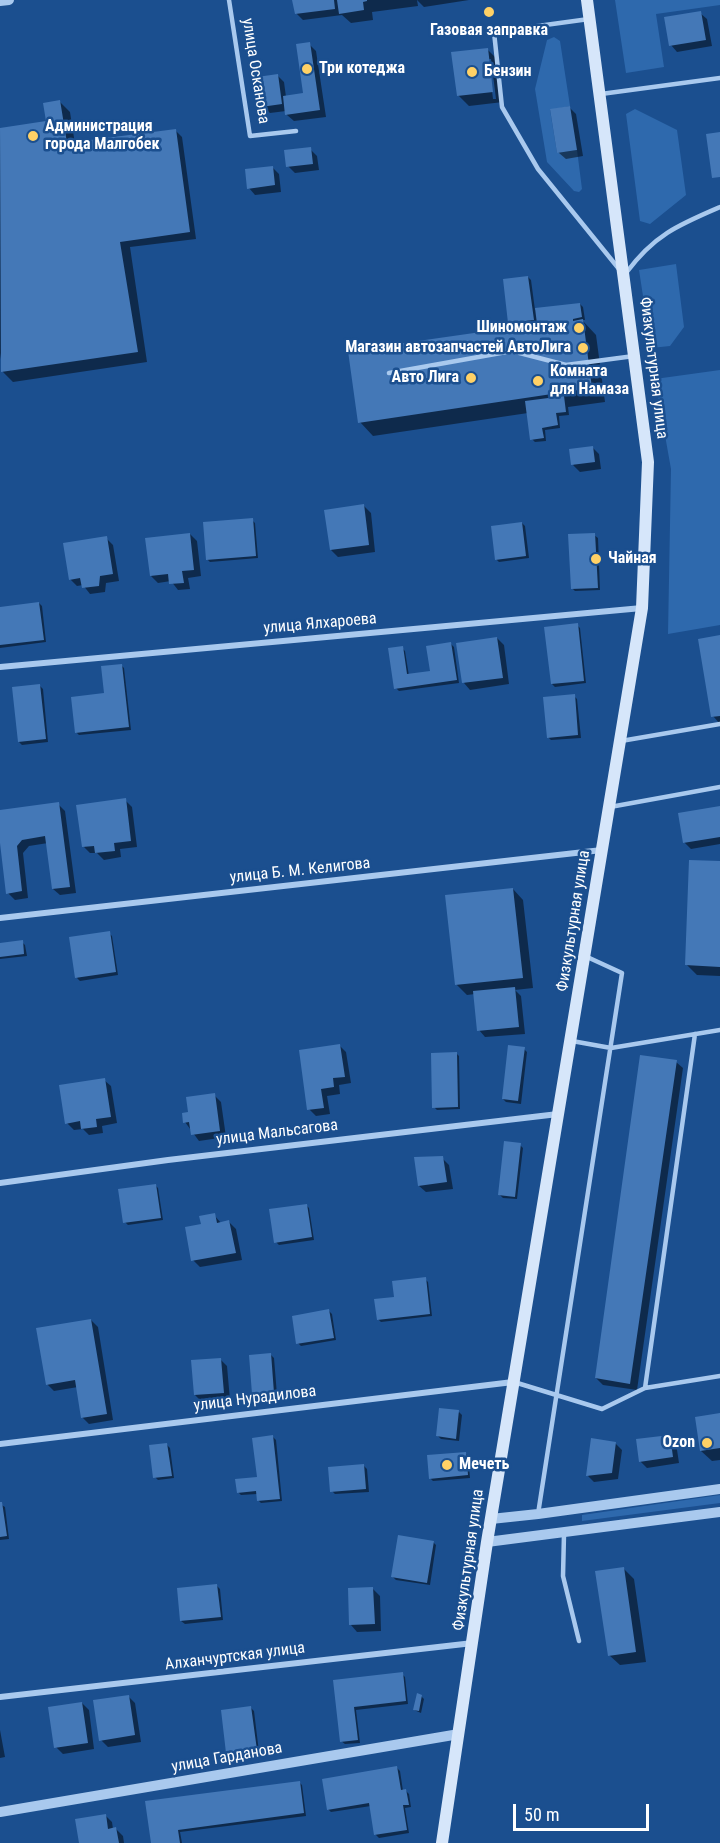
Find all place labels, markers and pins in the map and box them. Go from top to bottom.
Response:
marker: Газовая заправка [482,5,496,19]
place label: Газовая заправка [430,21,548,41]
place label: Три котеджа [319,59,405,79]
marker: Три котеджа [300,62,314,76]
place label: Бензин [484,62,532,82]
marker: Бензин [465,65,479,79]
place label: Администрация города Малгобек [45,117,159,155]
marker: Администрация города Малгобек [26,129,40,143]
place label: Шиномонтаж [476,318,567,338]
marker: Шиномонтаж [572,321,586,335]
place label: Магазин автозапчастей АвтоЛига [345,338,571,358]
marker: Магазин автозапчастей АвтоЛига [576,341,590,355]
place label: Комната для Намаза [550,362,629,400]
place label: Авто Лига [392,368,459,388]
marker: Авто Лига [464,371,478,385]
marker: Комната для Намаза [531,374,545,388]
place label: Чайная [608,549,657,569]
marker: Чайная [589,552,603,566]
place label: Ozon [662,1433,695,1453]
marker: Ozon [700,1436,714,1450]
place label: Мечеть [459,1455,509,1475]
marker: Мечеть [440,1458,454,1472]

